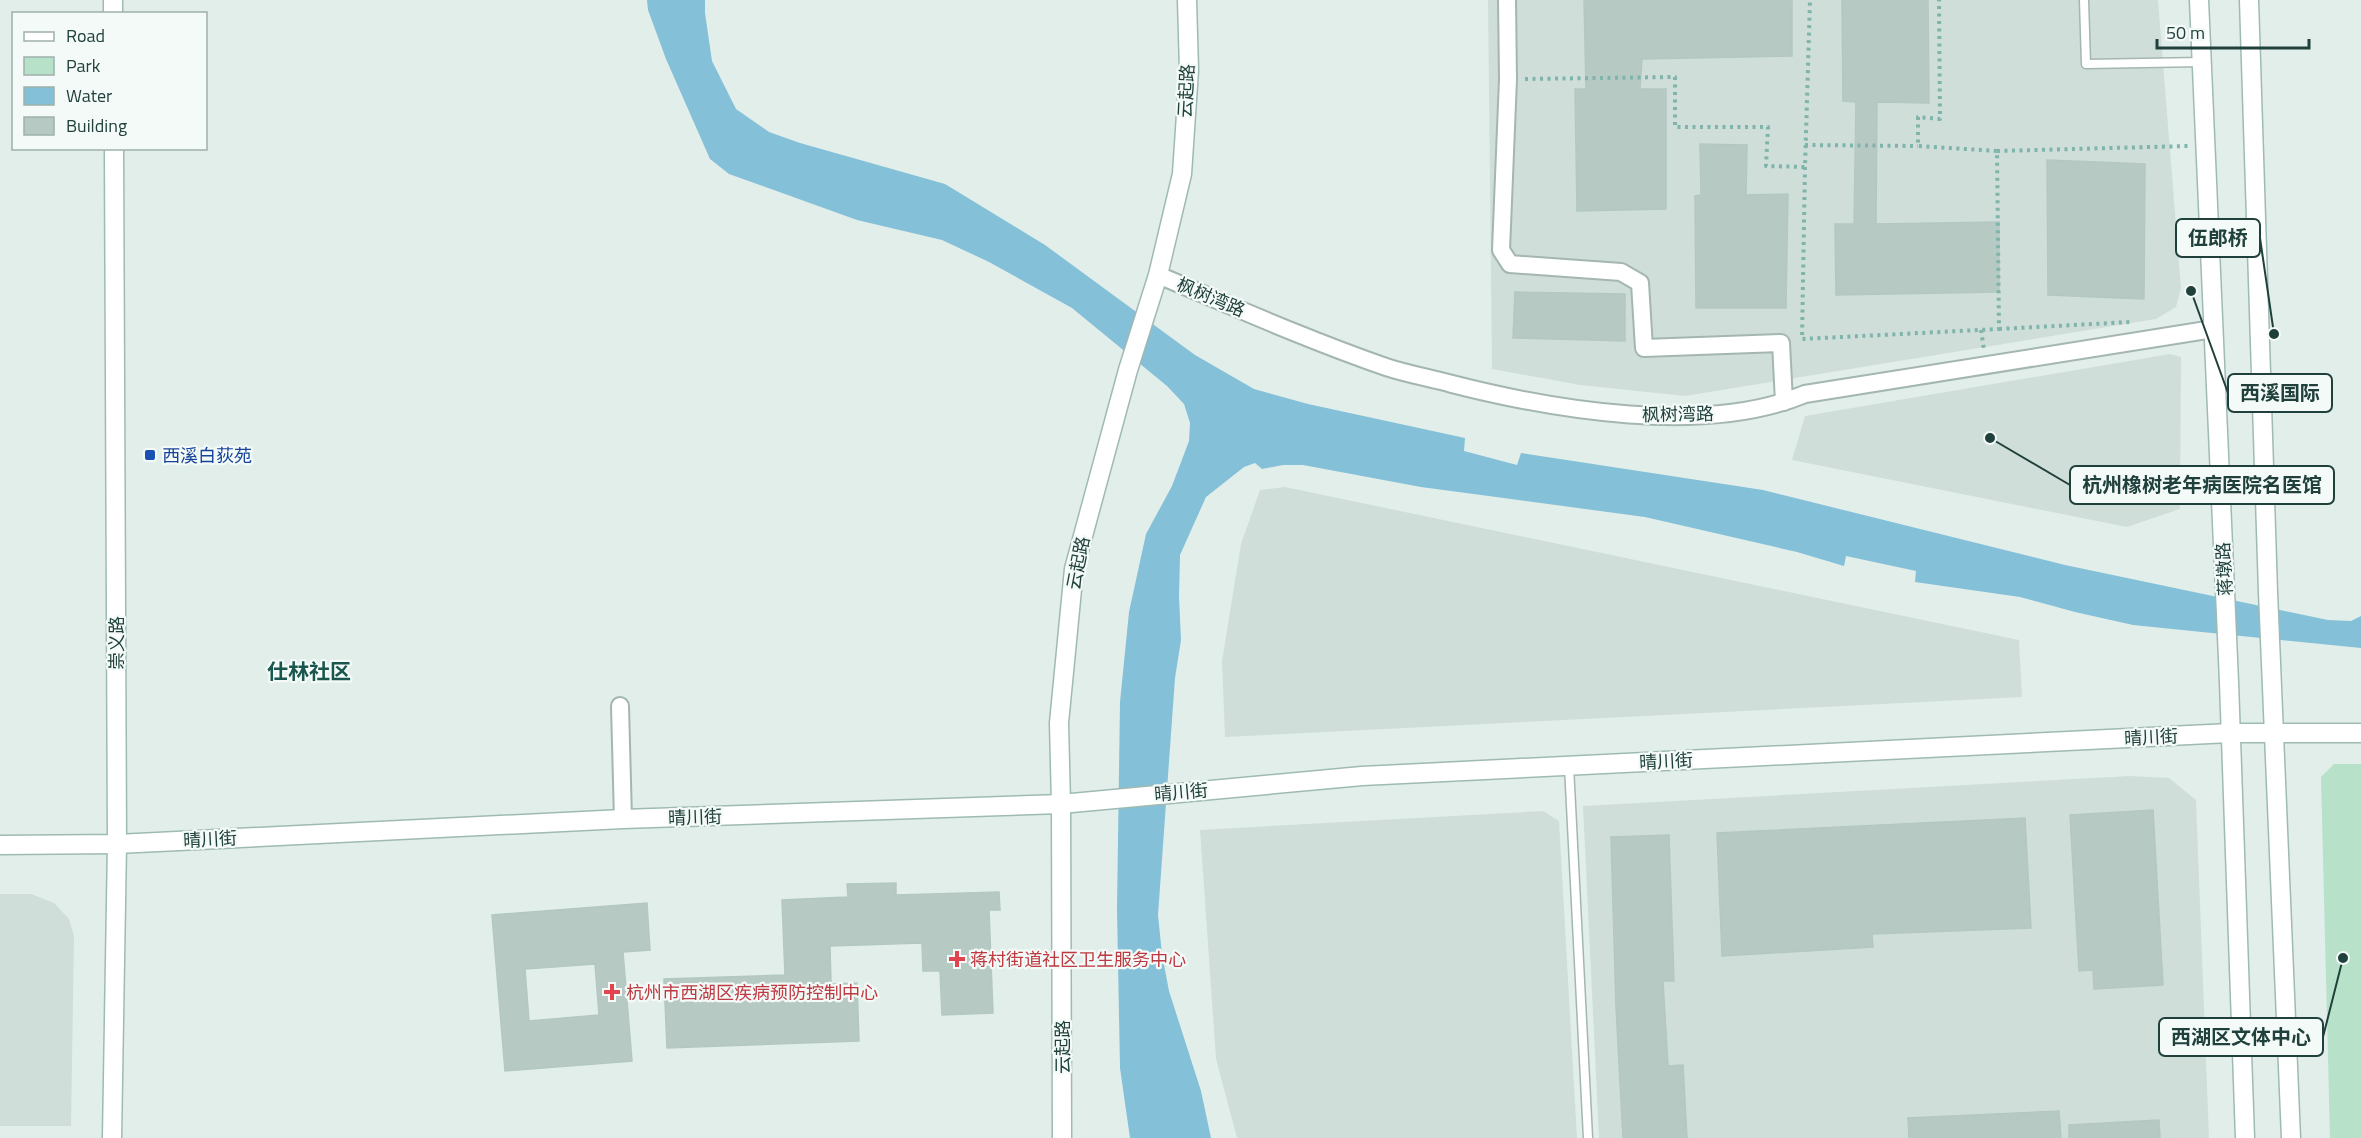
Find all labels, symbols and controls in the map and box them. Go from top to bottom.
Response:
legend [12,12,207,150]
scale bar [2157,12,2308,50]
text: 50 m [2166,19,2205,46]
text: Road [66,22,105,49]
text: Park [66,52,101,79]
street label: 云起路 [1171,63,1201,119]
text: Water [66,82,112,109]
text: Building [66,112,127,139]
callout: 伍郎桥 [2176,219,2260,257]
text: 伍郎桥 [2188,222,2248,253]
street label: 枫树湾路 [1173,271,1249,323]
callout: 西溪国际 [2228,374,2332,412]
text: 西溪国际 [2240,377,2320,408]
street label: 枫树湾路 [1642,400,1714,428]
place label: 西溪白荻苑 [162,442,252,469]
marker: 西溪白荻苑 [143,448,157,462]
callout: 杭州橡树老年病医院名医馆 [2070,466,2334,504]
text: 杭州橡树老年病医院名医馆 [2082,469,2322,500]
street label: 云起路 [1060,534,1096,592]
street label: 蒋墩路 [2209,541,2239,597]
street label: 崇义路 [103,616,130,670]
district label: 仕林社区 [267,655,351,687]
street label: 晴川街 [2123,722,2179,752]
street label: 晴川街 [1638,746,1694,776]
street label: 晴川街 [1153,776,1209,808]
street label: 晴川街 [668,803,722,831]
street label: 晴川街 [182,824,238,854]
place label: 蒋村街道社区卫生服务中心 [970,946,1186,973]
marker: 蒋村街道社区卫生服务中心 [948,950,966,968]
place label: 杭州市西湖区疾病预防控制中心 [626,979,878,1006]
marker: 杭州市西湖区疾病预防控制中心 [603,983,621,1001]
callout: 西湖区文体中心 [2159,1018,2323,1056]
street label: 云起路 [1049,1020,1076,1074]
text: 西湖区文体中心 [2171,1021,2311,1052]

